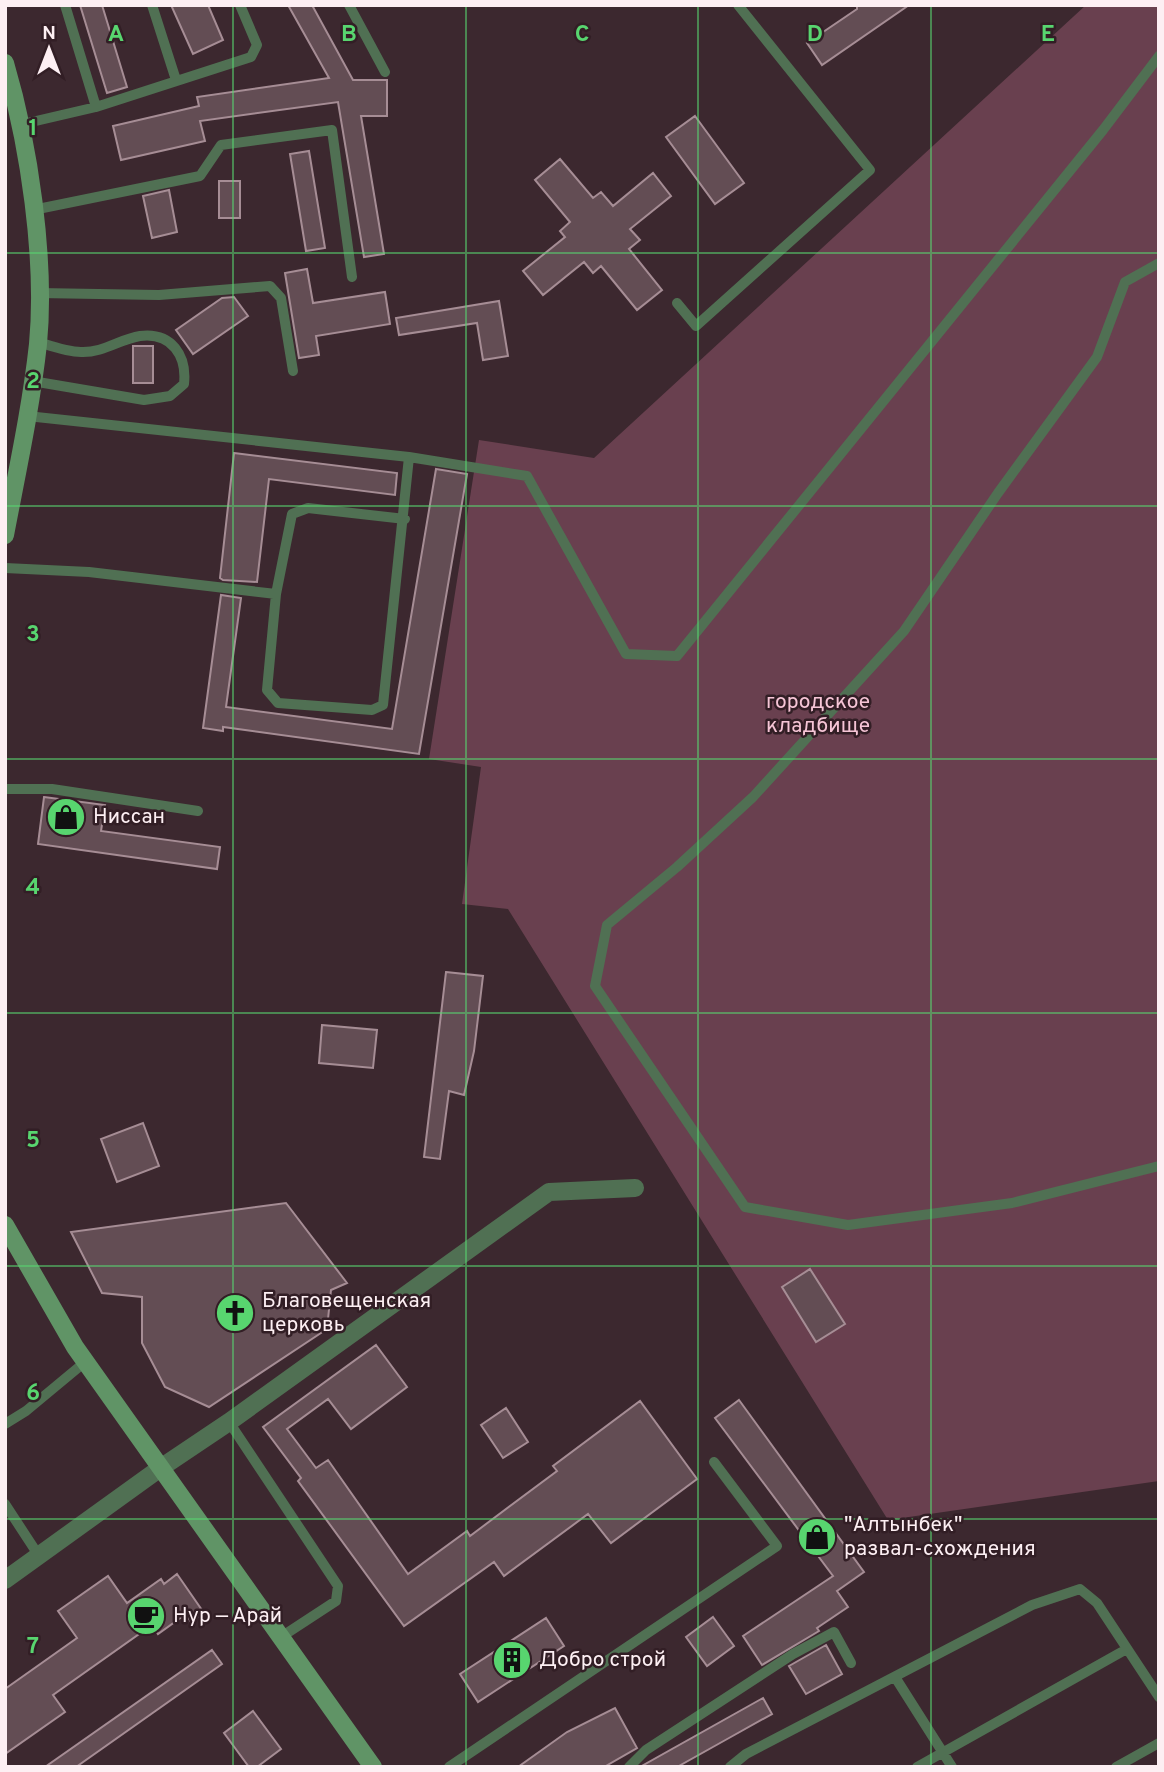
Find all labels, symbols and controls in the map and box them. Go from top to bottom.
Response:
north arrow [14,14,84,84]
text: A [108,21,124,50]
text: B [341,21,357,50]
text: C [575,21,589,50]
text: D [807,21,823,50]
text: E [1041,21,1055,50]
text: N [42,22,56,46]
text: 1 [28,115,38,144]
text: 2 [26,368,40,397]
text: 3 [26,621,40,650]
park label: городское кладбище [766,689,870,740]
shop icon: Ниссан [45,796,87,838]
place label: Ниссан [93,804,165,831]
text: 4 [26,874,40,903]
text: 5 [26,1127,40,1156]
place label: Благовещенская церковь [262,1288,431,1339]
church icon: Благовещенская церковь [214,1292,256,1334]
text: 6 [26,1380,40,1409]
place label: "Алтынбек" развал-схождения [844,1512,1036,1563]
shop icon: "Алтынбек" развал-схождения [796,1516,838,1558]
cafe icon: Нур — Арай [125,1595,167,1637]
place label: Нур — Арай [173,1603,282,1630]
text: 7 [27,1633,39,1662]
building icon: Добро строй [491,1639,533,1681]
place label: Добро строй [539,1647,666,1674]

